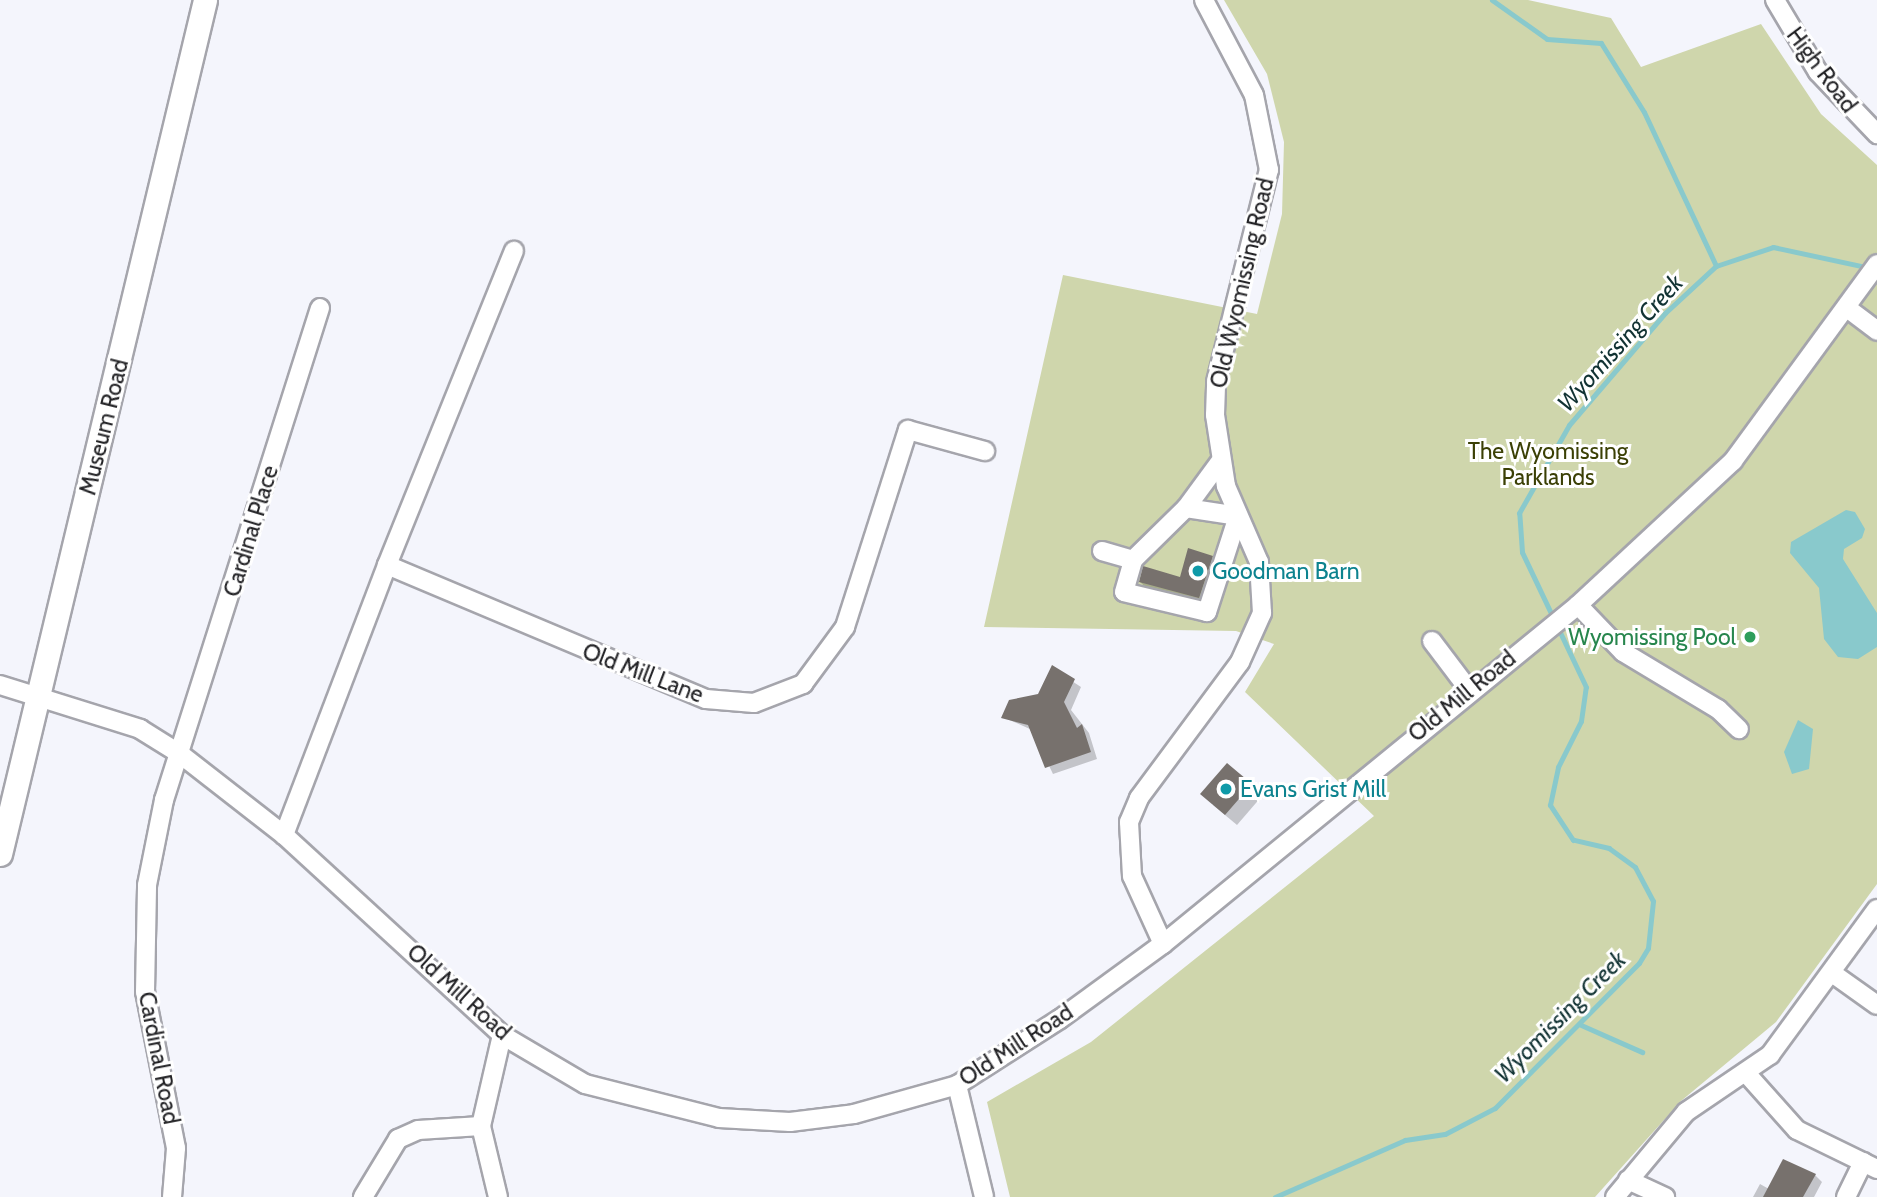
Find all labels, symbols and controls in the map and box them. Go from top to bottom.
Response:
street label: High Road [1781,22,1863,118]
street label: Old Wyomissing Road [1204,175,1280,391]
water label: Wyomissing Creek [1551,269,1689,417]
street label: Museum Road [74,356,134,498]
park label: The Wyomissing Parklands [1468,437,1628,491]
street label: Cardinal Place [218,462,284,600]
place label: Goodman Barn [1212,557,1360,585]
marker: Goodman Barn [1190,563,1206,579]
place label: Wyomissing Pool [1568,623,1736,651]
marker: Wyomissing Pool [1742,629,1758,645]
street label: Old Mill Lane [579,637,707,709]
street label: Old Mill Road [1403,644,1521,748]
place label: Evans Grist Mill [1240,775,1386,803]
marker: Evans Grist Mill [1218,781,1234,797]
street label: Old Mill Road [401,938,517,1046]
water label: Wyomissing Creek [1488,945,1632,1089]
street label: Cardinal Road [133,989,185,1127]
street label: Old Mill Road [954,998,1078,1092]

